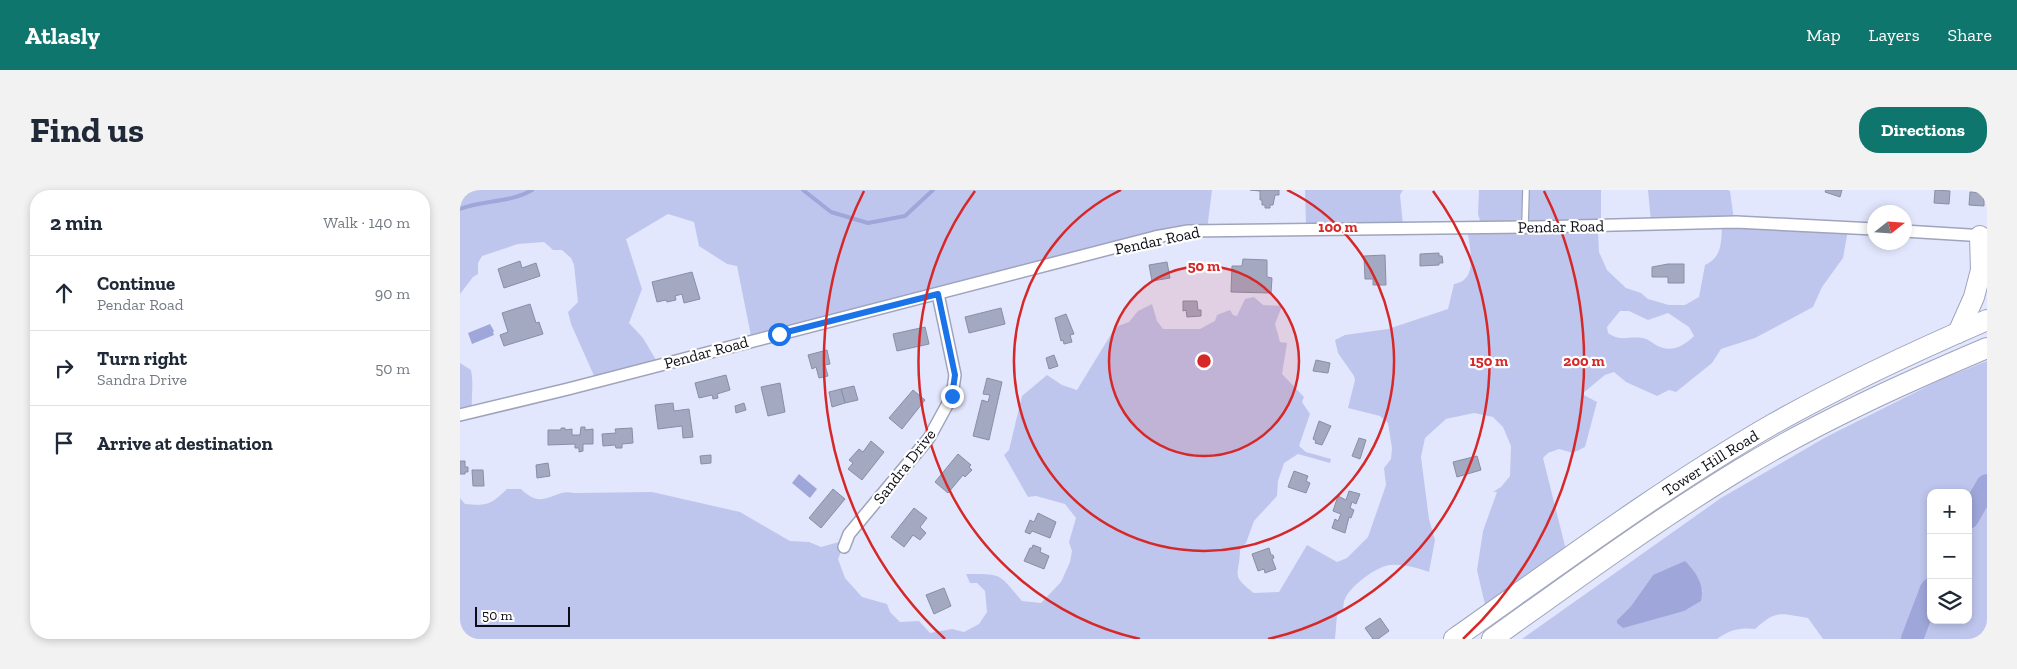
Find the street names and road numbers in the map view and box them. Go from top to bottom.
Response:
street label: Pendar Road [1518,216,1605,237]
street label: Pendar Road [1113,222,1202,259]
street label: Pendar Road [662,332,751,373]
street label: Sandra Drive [869,425,940,508]
street label: Tower Hill Road [1659,426,1762,500]

